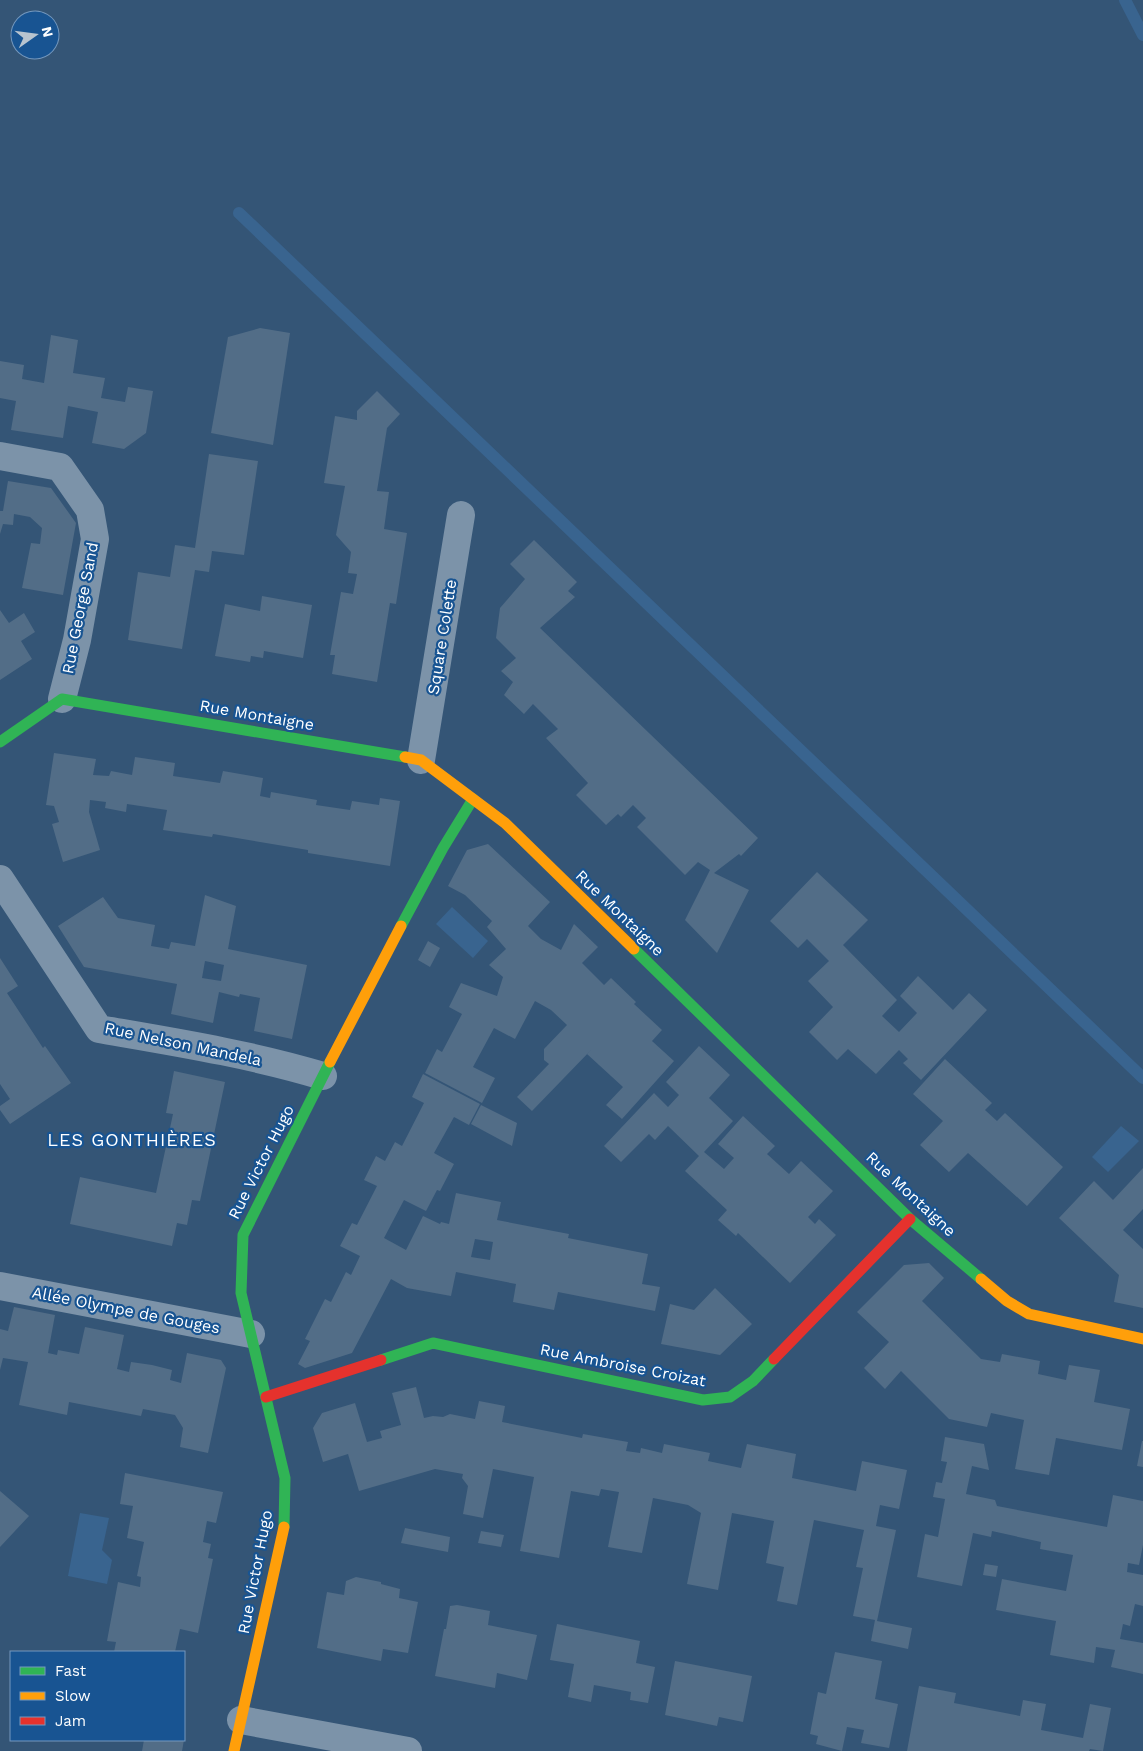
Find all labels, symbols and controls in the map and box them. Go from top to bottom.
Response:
north arrow [10,10,60,60]
text: N [39,25,57,39]
street label: Rue George Sand [58,540,102,676]
street label: Square Colette [424,578,460,696]
street label: Rue Montaigne [198,696,316,734]
street label: Rue Montaigne [572,866,668,960]
street label: Rue Nelson Mandela [103,1018,263,1070]
street label: Rue Victor Hugo [224,1102,298,1222]
district label: LES GONTHIÈRES [47,1129,217,1150]
street label: Rue Montaigne [862,1148,960,1240]
street label: Allée Olympe de Gouges [30,1282,222,1338]
street label: Rue Ambroise Croizat [538,1340,708,1390]
street label: Rue Victor Hugo [234,1509,276,1635]
legend [10,1651,185,1741]
text: Fast [55,1662,87,1680]
text: Slow [55,1687,91,1705]
text: Jam [55,1712,86,1730]

